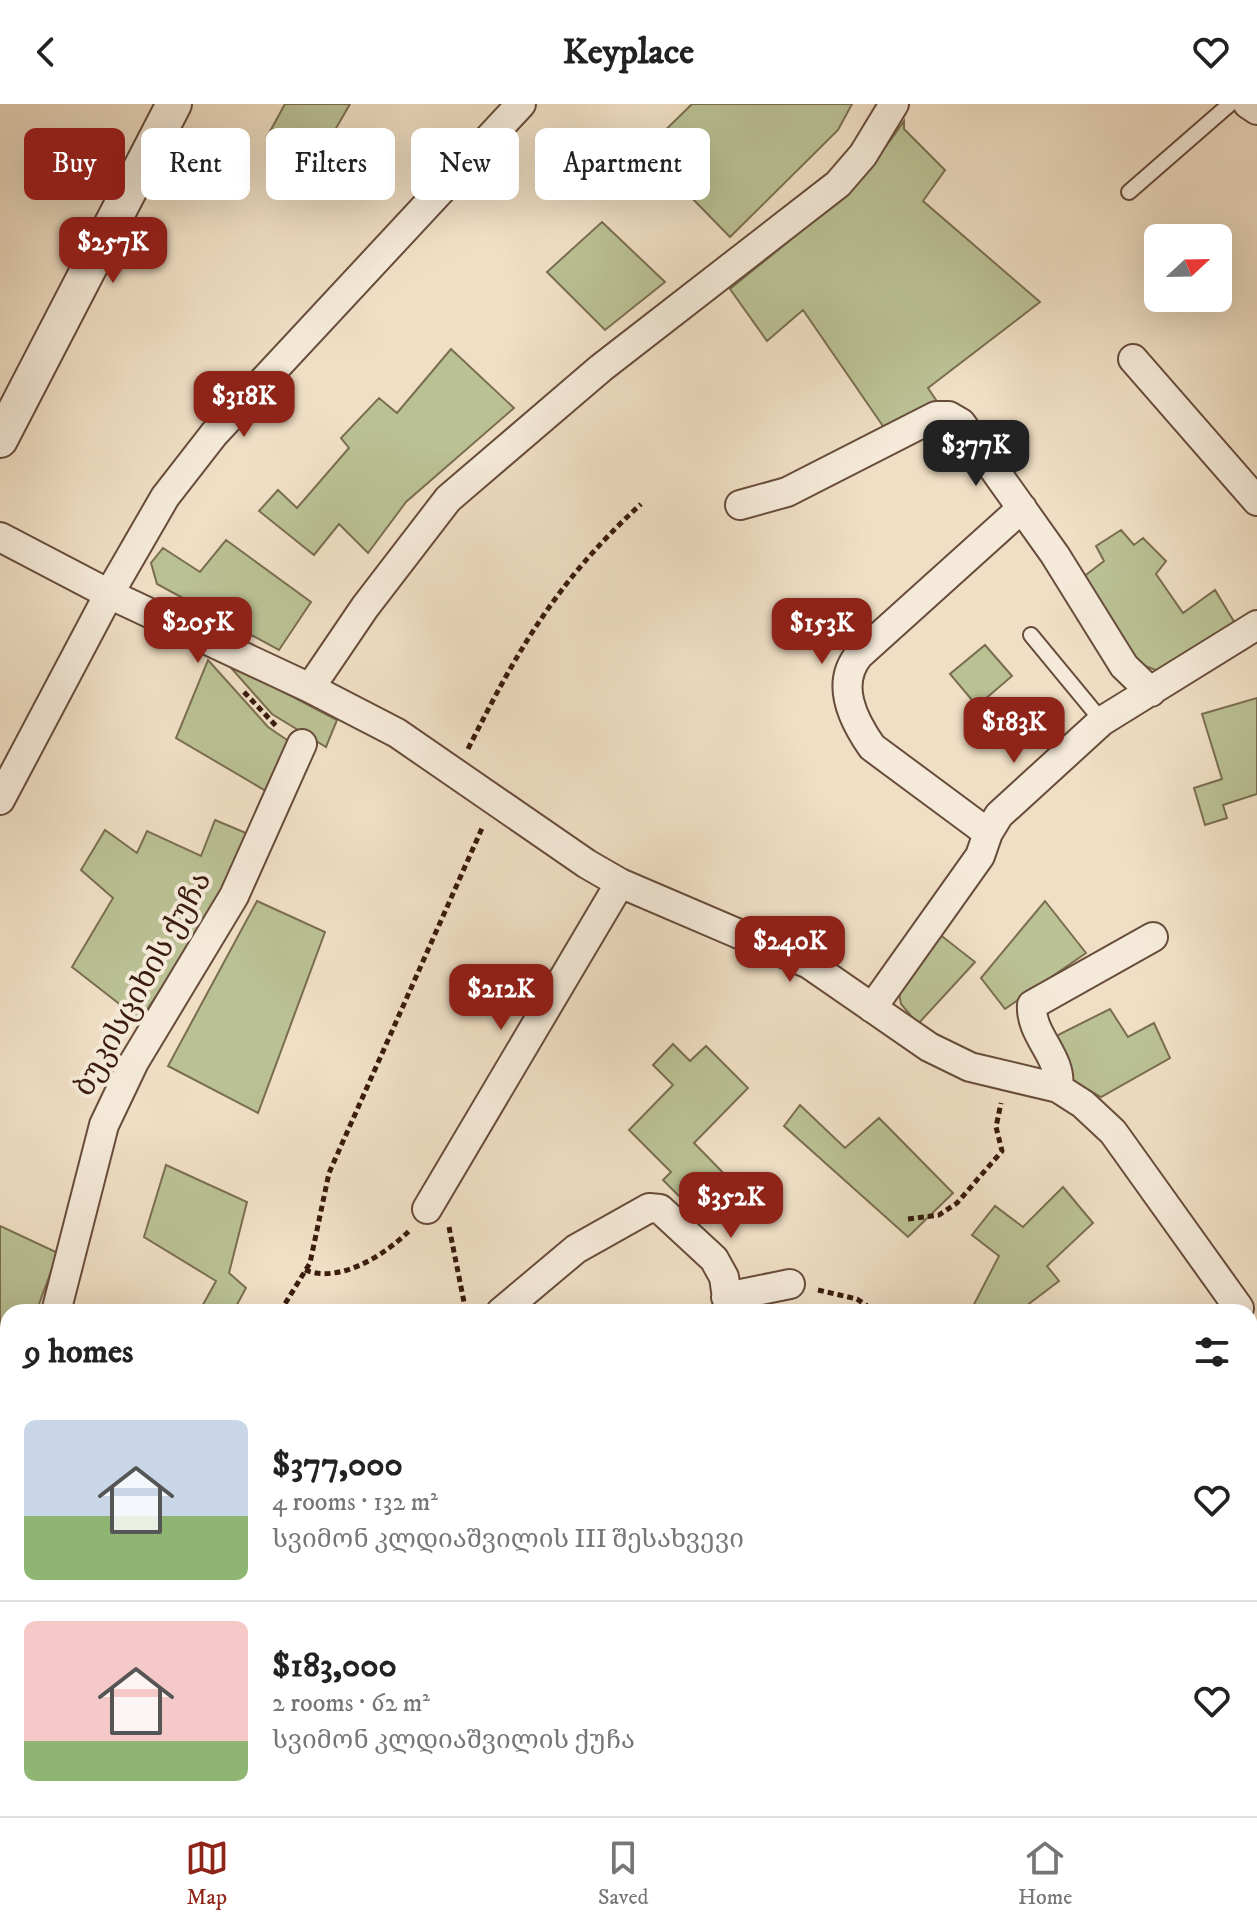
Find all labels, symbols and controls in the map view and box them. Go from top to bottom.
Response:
icon: back [24,30,68,74]
text: Keyplace [563,30,694,75]
icon: heart [1189,30,1233,74]
chip: Buy [24,128,125,200]
chip: Rent [141,128,250,200]
chip: Filters [266,128,395,200]
chip: New [411,128,519,200]
chip: Apartment [535,128,710,200]
pin: $257K [57,217,169,285]
north arrow [1144,224,1232,312]
map controls [1144,224,1232,312]
text: $257K [77,226,149,259]
pin: $318K [188,371,300,439]
text: $318K [212,380,276,413]
pin: $377K [920,420,1032,488]
text: $377K [941,429,1011,462]
pin: $205K [142,597,254,665]
pin: $153K [766,598,878,666]
text: $205K [162,606,234,639]
text: $153K [790,607,854,640]
pin: $183K [958,697,1070,765]
text: $183K [982,706,1046,739]
street label: ბუკისციხის ქუჩა [66,865,220,1103]
pin: $240K [734,916,846,984]
text: $240K [753,925,827,958]
pin: $212K [445,964,557,1032]
text: $212K [467,973,535,1006]
pin: $352K [675,1172,787,1240]
text: $352K [697,1181,765,1214]
icon: filters [1190,1330,1234,1374]
text: 9 homes [24,1331,133,1373]
text: $377,000 [272,1444,403,1486]
icon: home [88,1452,184,1548]
icon: heart [1190,1478,1234,1522]
text: 4 rooms · 132 m² [272,1486,438,1519]
text: სვიმონ კლდიაშვილის III შესახვევი [272,1523,744,1556]
text: $183,000 [272,1645,397,1687]
icon: home [88,1653,184,1749]
icon: heart [1190,1679,1234,1723]
text: 2 rooms · 62 m² [272,1687,430,1720]
text: სვიმონ კლდიაშვილის ქუჩა [272,1724,635,1757]
tab: Map [185,1836,229,1911]
tab: Saved [598,1836,649,1911]
tab: Home [1018,1836,1072,1911]

